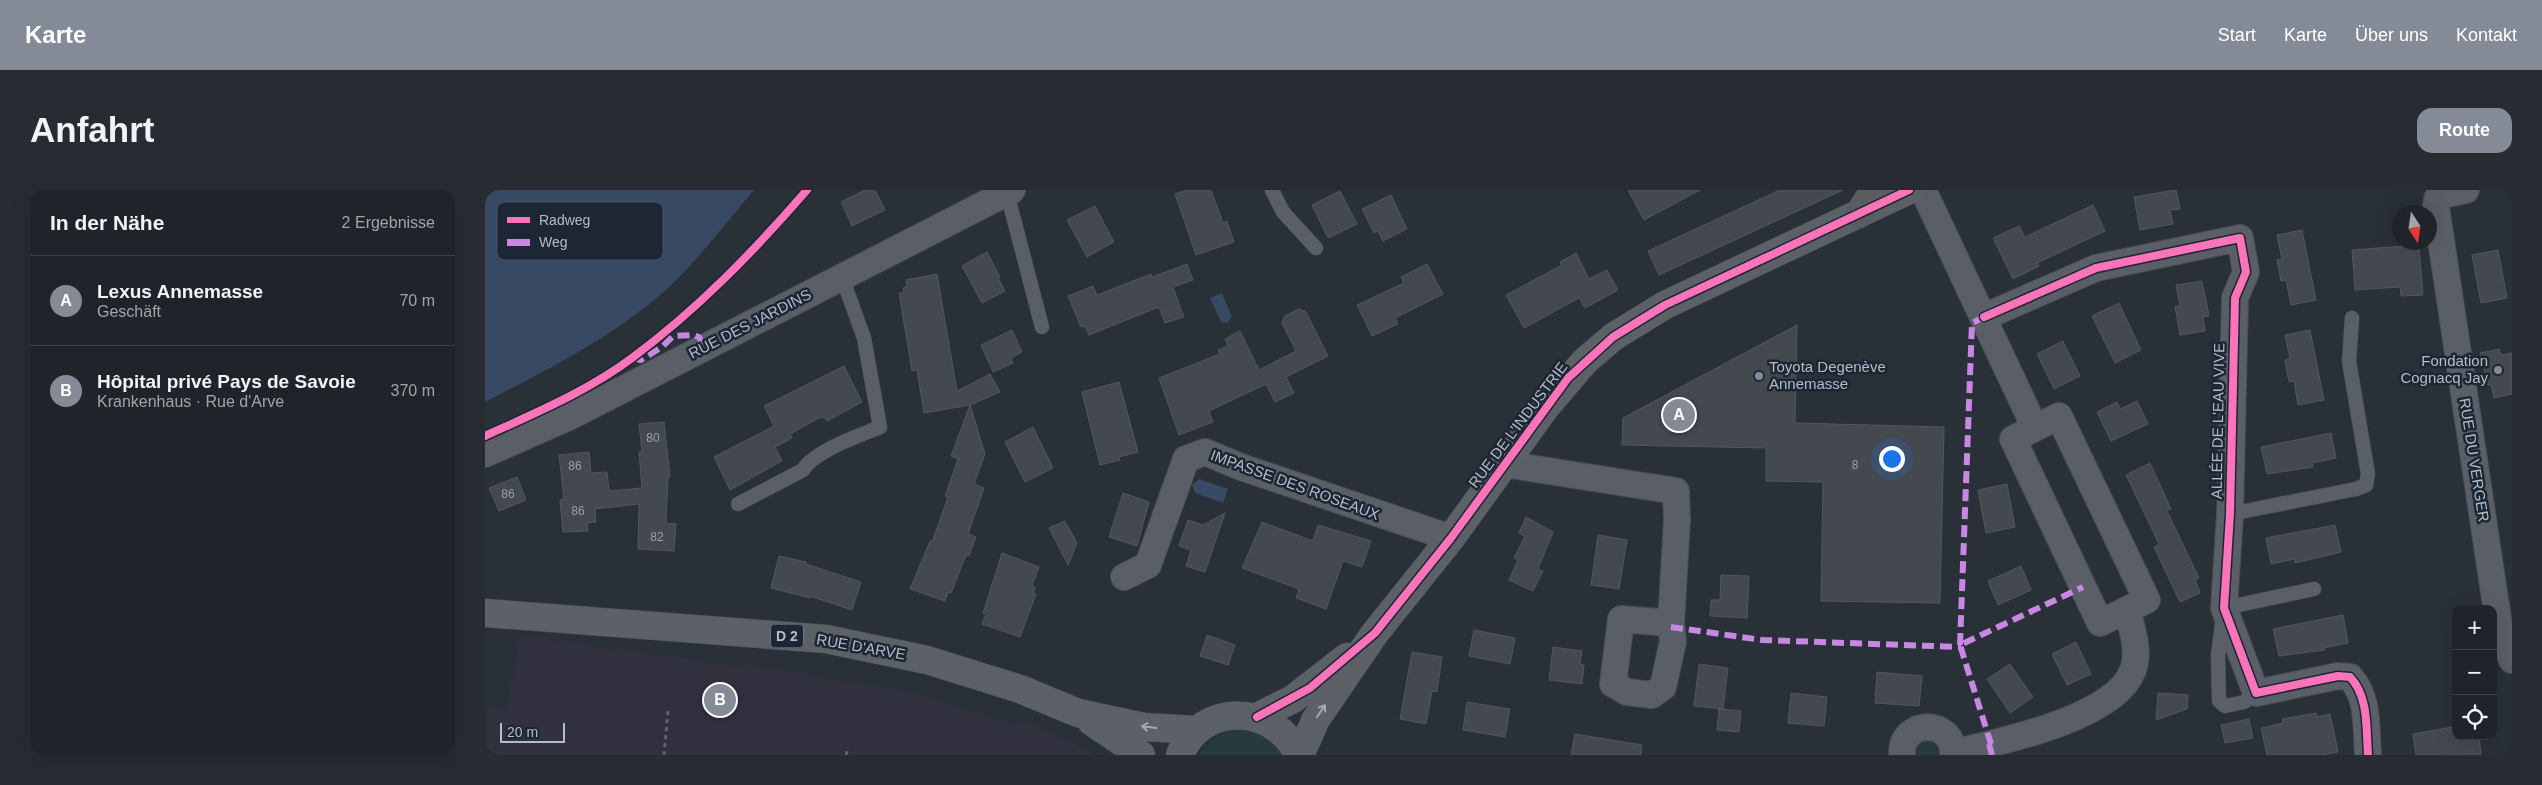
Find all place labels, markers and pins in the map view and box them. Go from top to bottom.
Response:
place label: Fondation Cognacq Jay [2400,352,2488,386]
place label: Toyota Degenève Annemasse [1769,358,1886,392]
marker: Fondation Cognacq Jay [2492,364,2504,376]
marker: Toyota Degenève Annemasse [1753,370,1765,382]
pin: A [1663,396,1695,434]
pin: B [704,681,736,719]

